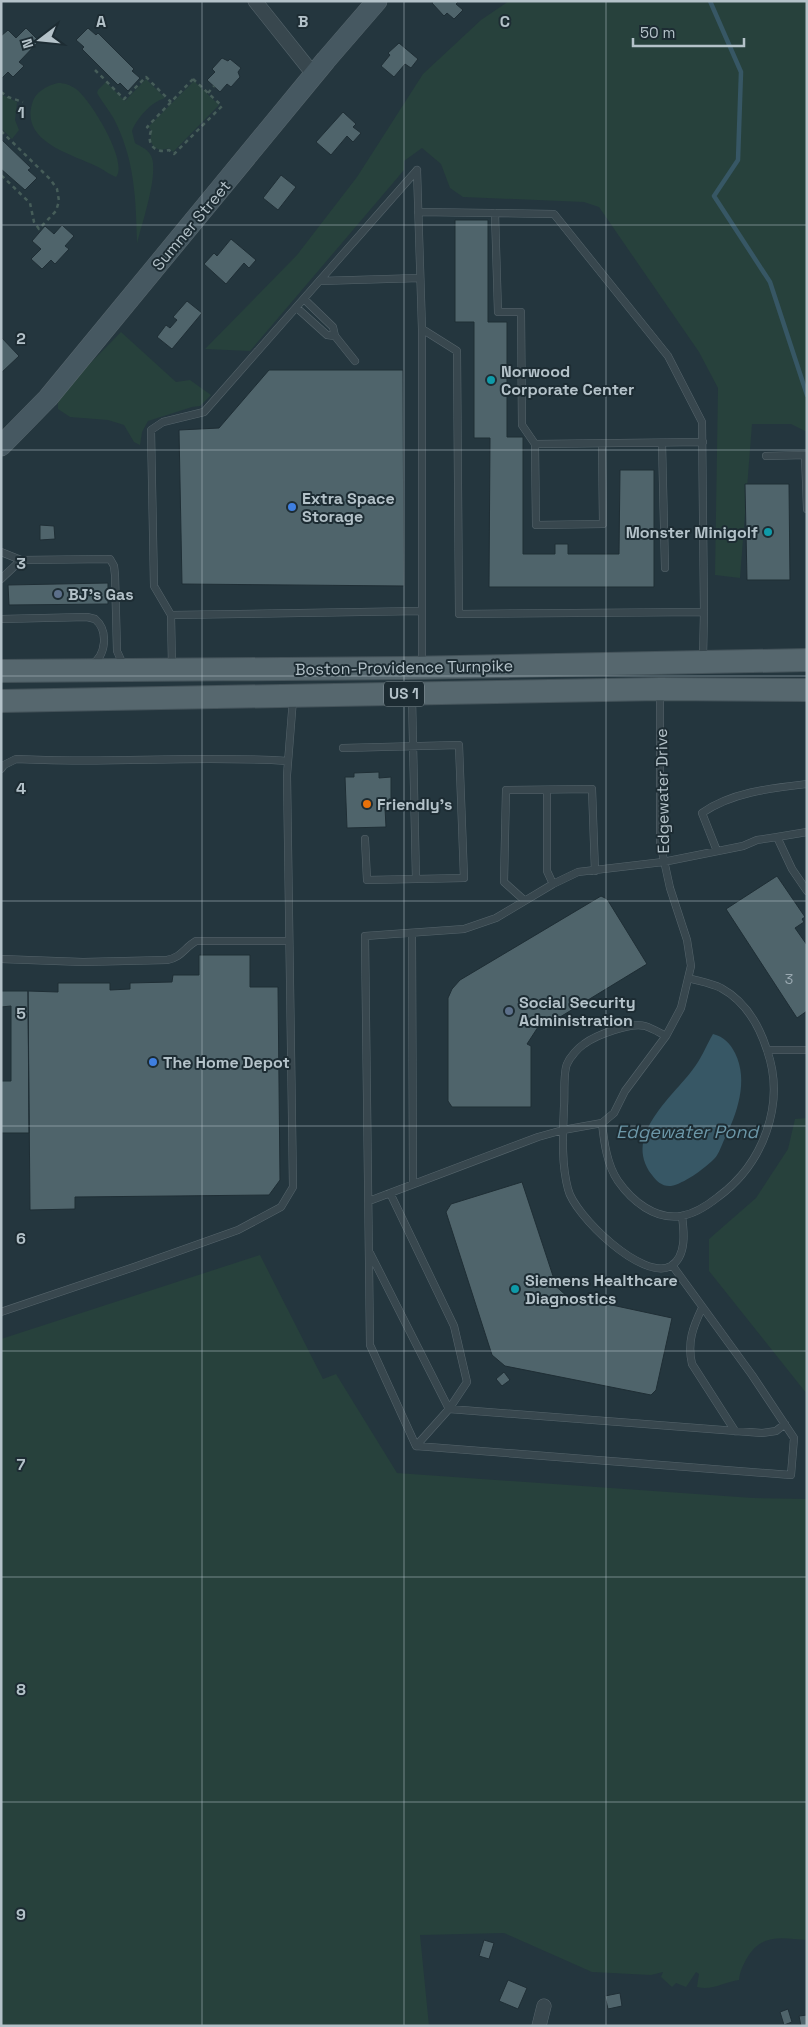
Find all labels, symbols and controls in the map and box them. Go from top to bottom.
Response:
text: A [96,11,106,32]
text: B [298,11,308,32]
text: C [500,11,510,32]
north arrow [15,15,65,65]
scale bar [633,15,744,47]
text: 50 m [640,23,675,42]
text: N [18,37,37,51]
text: 1 [17,102,25,123]
street label: Sumner Street [147,176,235,275]
text: 2 [16,328,26,349]
place label: Norwood Corporate Center [501,361,634,400]
marker: Norwood Corporate Center [485,374,497,386]
place label: Extra Space Storage [302,488,395,527]
marker: Extra Space Storage [286,501,298,513]
place label: Monster Minigolf [626,522,758,543]
marker: Monster Minigolf [762,526,774,538]
text: 3 [16,553,26,574]
place label: BJ's Gas [68,584,134,605]
marker: BJ's Gas [52,588,64,600]
street label: Boston-Providence Turnpike [295,655,513,680]
road number: US 1 [384,682,424,706]
street label: Edgewater Drive [651,728,674,854]
text: 4 [16,778,26,799]
place label: Friendly's [377,794,452,815]
marker: Friendly's [361,798,373,810]
house number: 3 [785,970,793,988]
place label: Social Security Administration [519,992,636,1031]
text: 5 [16,1003,26,1024]
marker: Social Security Administration [503,1005,515,1017]
place label: The Home Depot [163,1052,290,1073]
marker: The Home Depot [147,1056,159,1068]
water label: Edgewater Pond [616,1120,760,1143]
text: 6 [16,1228,26,1249]
place label: Siemens Healthcare Diagnostics [525,1270,678,1309]
marker: Siemens Healthcare Diagnostics [509,1283,521,1295]
text: 7 [17,1454,26,1475]
text: 8 [16,1679,26,1700]
text: 9 [16,1904,26,1925]

